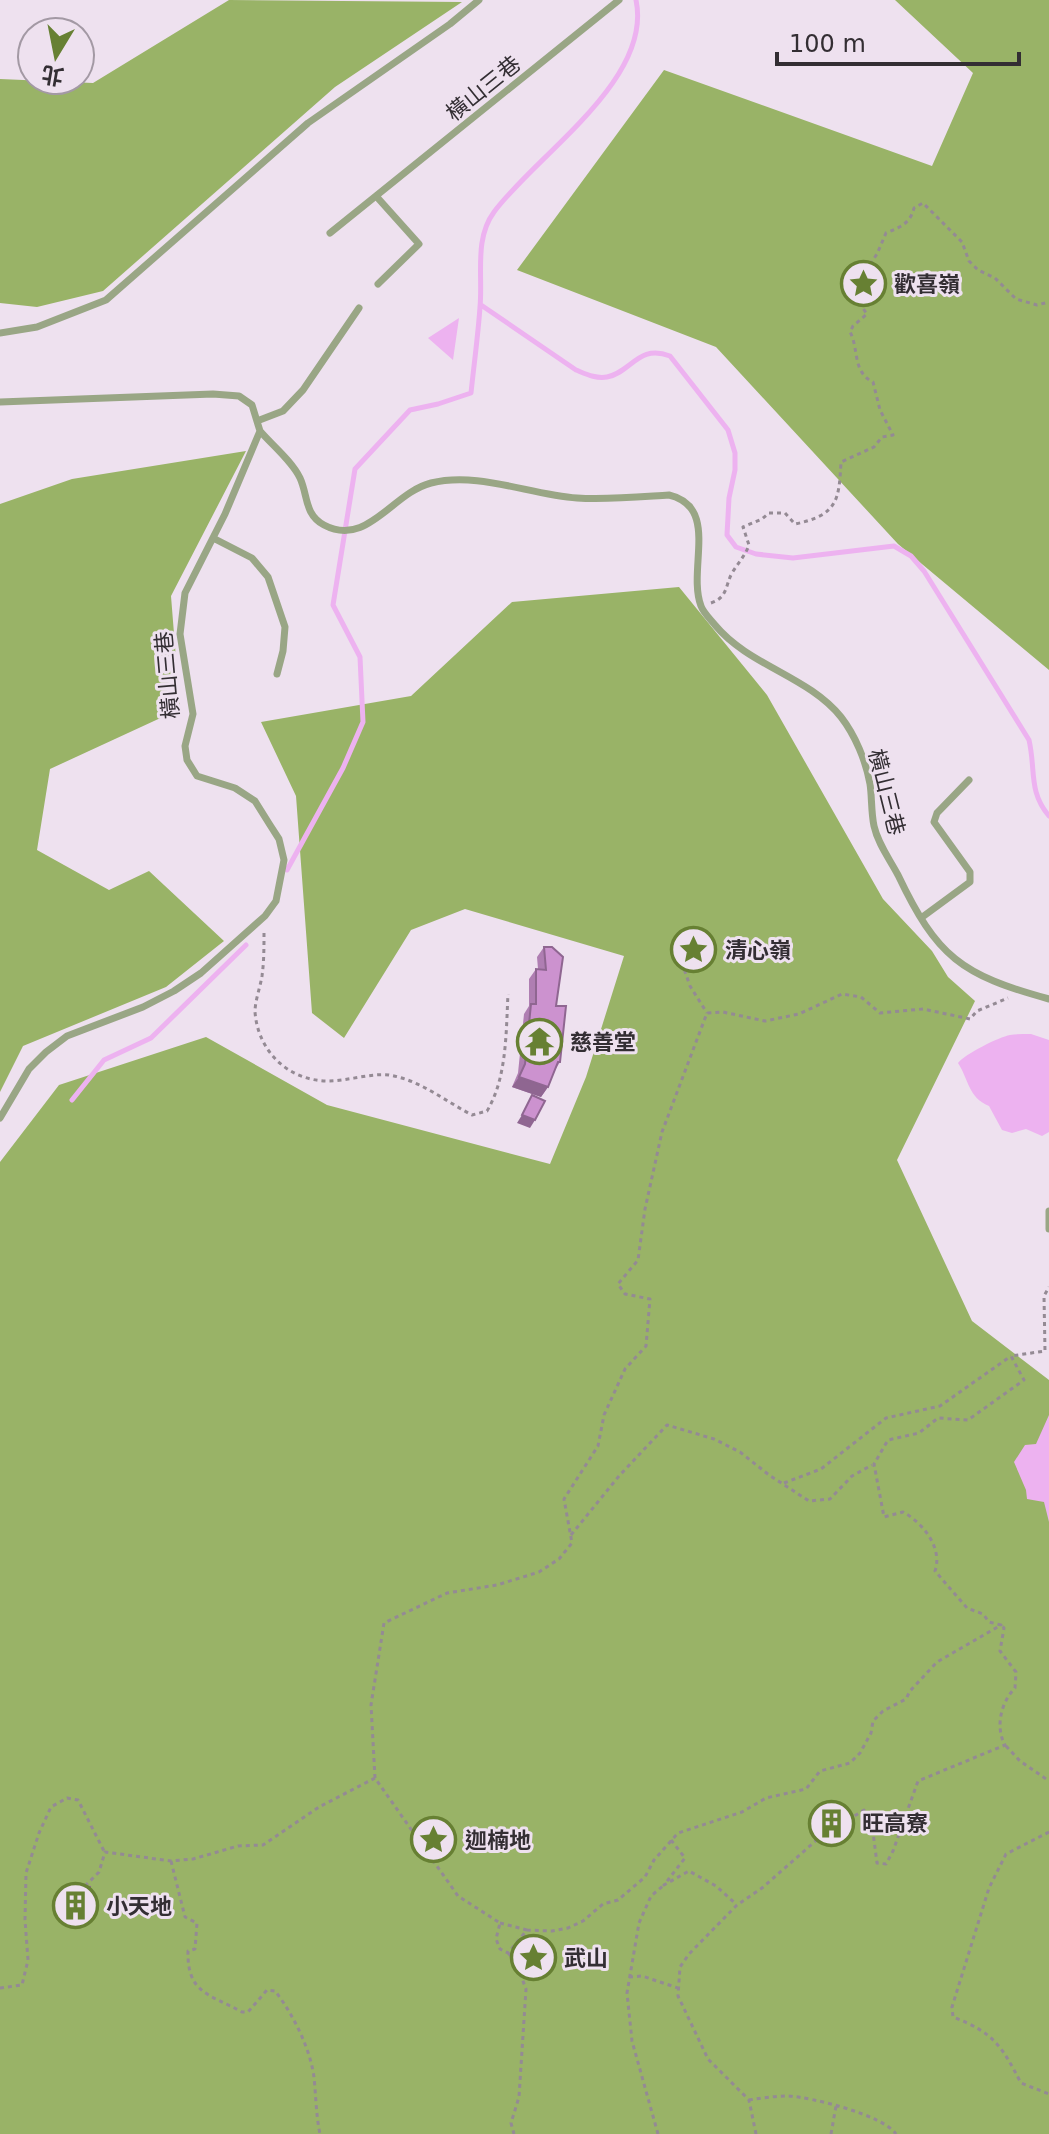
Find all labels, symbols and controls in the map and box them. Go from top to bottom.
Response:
north arrow [16,16,96,96]
scale bar [777,16,1019,66]
text: 100 m [789,30,866,58]
street label: 橫山三巷 [441,51,525,126]
text: 北 [40,61,66,89]
place icon: 歡喜嶺 [839,260,887,308]
place label: 歡喜嶺 [894,272,960,297]
street label: 橫山三巷 [151,630,184,720]
street label: 橫山三巷 [864,746,909,838]
place icon: 清心嶺 [670,926,718,974]
place label: 清心嶺 [725,938,791,963]
temple icon: 慈善堂 [515,1018,563,1066]
place label: 慈善堂 [570,1030,636,1055]
building icon: 旺高寮 [807,1799,855,1847]
place label: 旺高寮 [862,1811,928,1836]
place icon: 迦楠地 [410,1816,458,1864]
place label: 迦楠地 [465,1828,531,1853]
building icon: 小天地 [51,1882,99,1930]
place label: 小天地 [106,1894,172,1919]
place icon: 武山 [509,1934,557,1982]
place label: 武山 [564,1946,608,1971]

